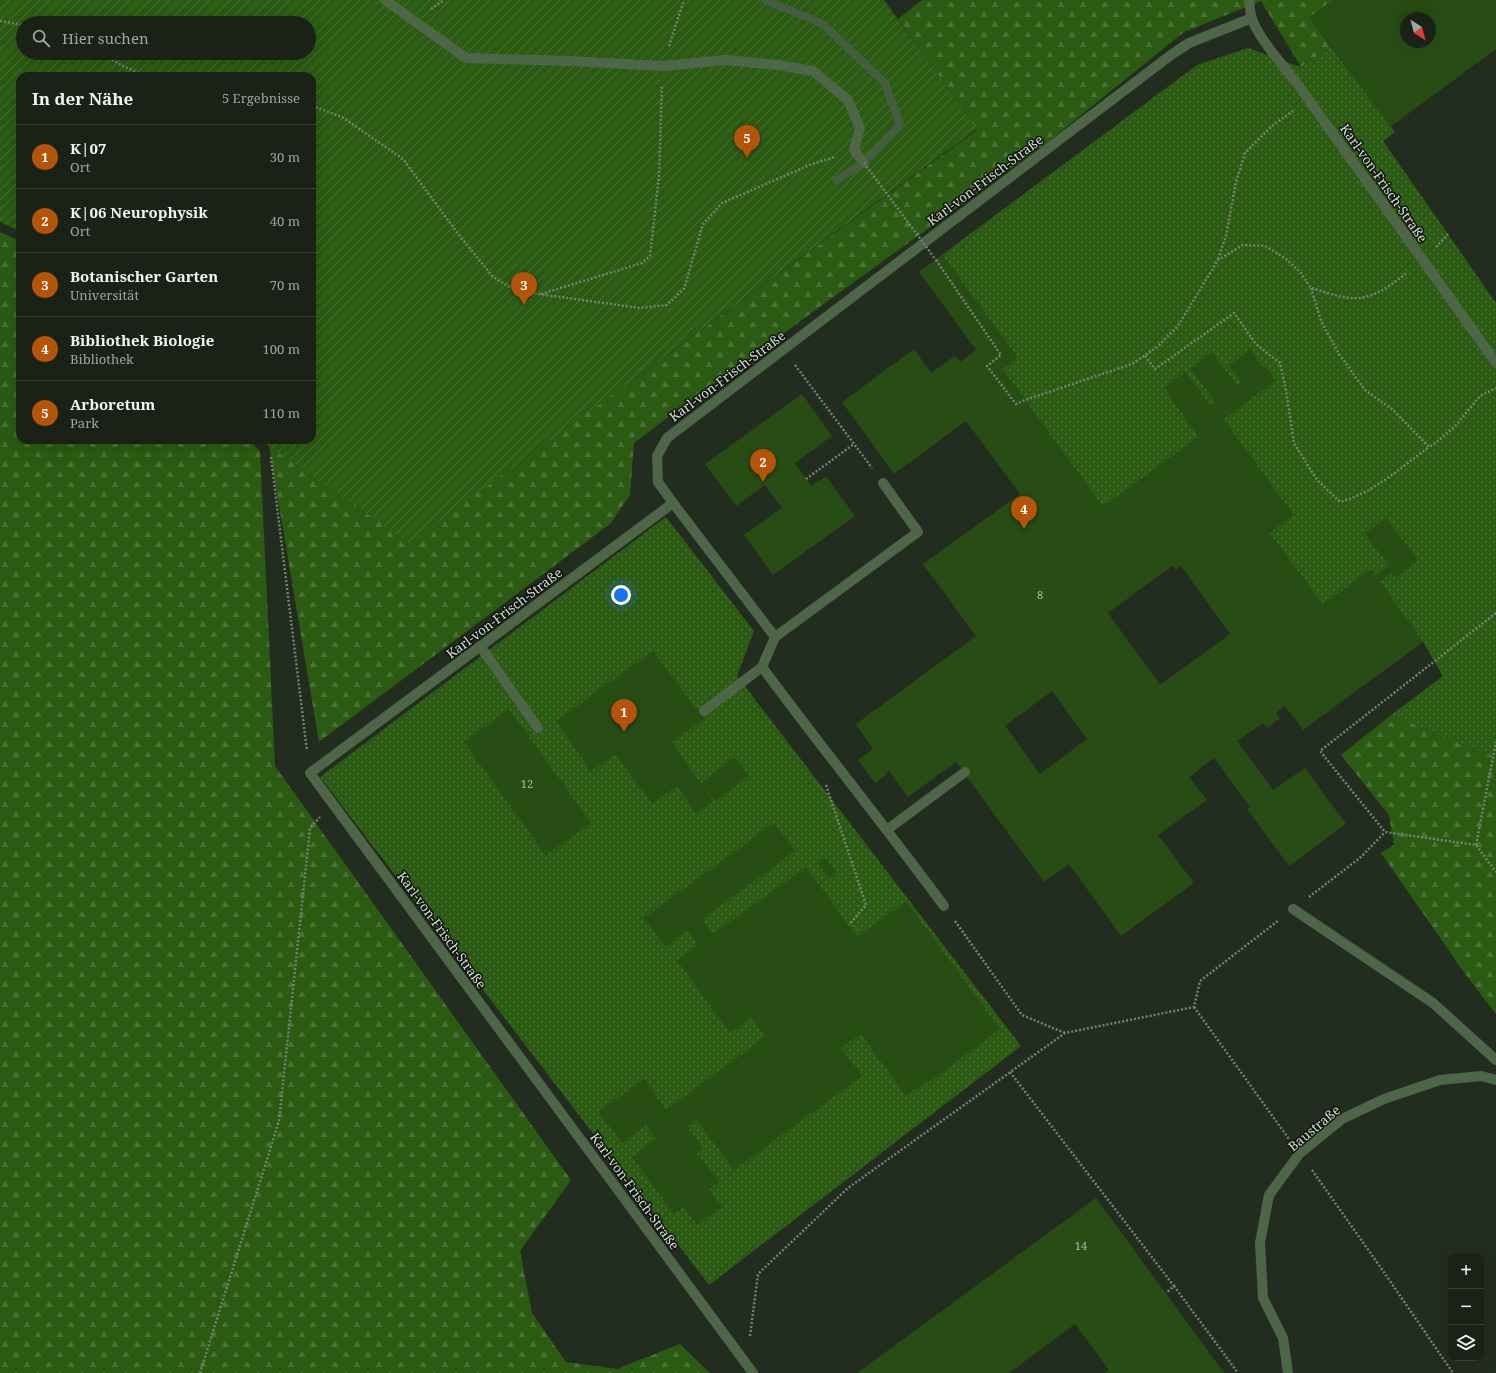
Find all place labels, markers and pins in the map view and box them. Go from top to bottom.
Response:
pin: 5 [734,125,760,158]
pin: 3 [511,272,537,305]
pin: 2 [750,449,776,482]
pin: 4 [1011,496,1037,529]
pin: 1 [611,699,637,732]

